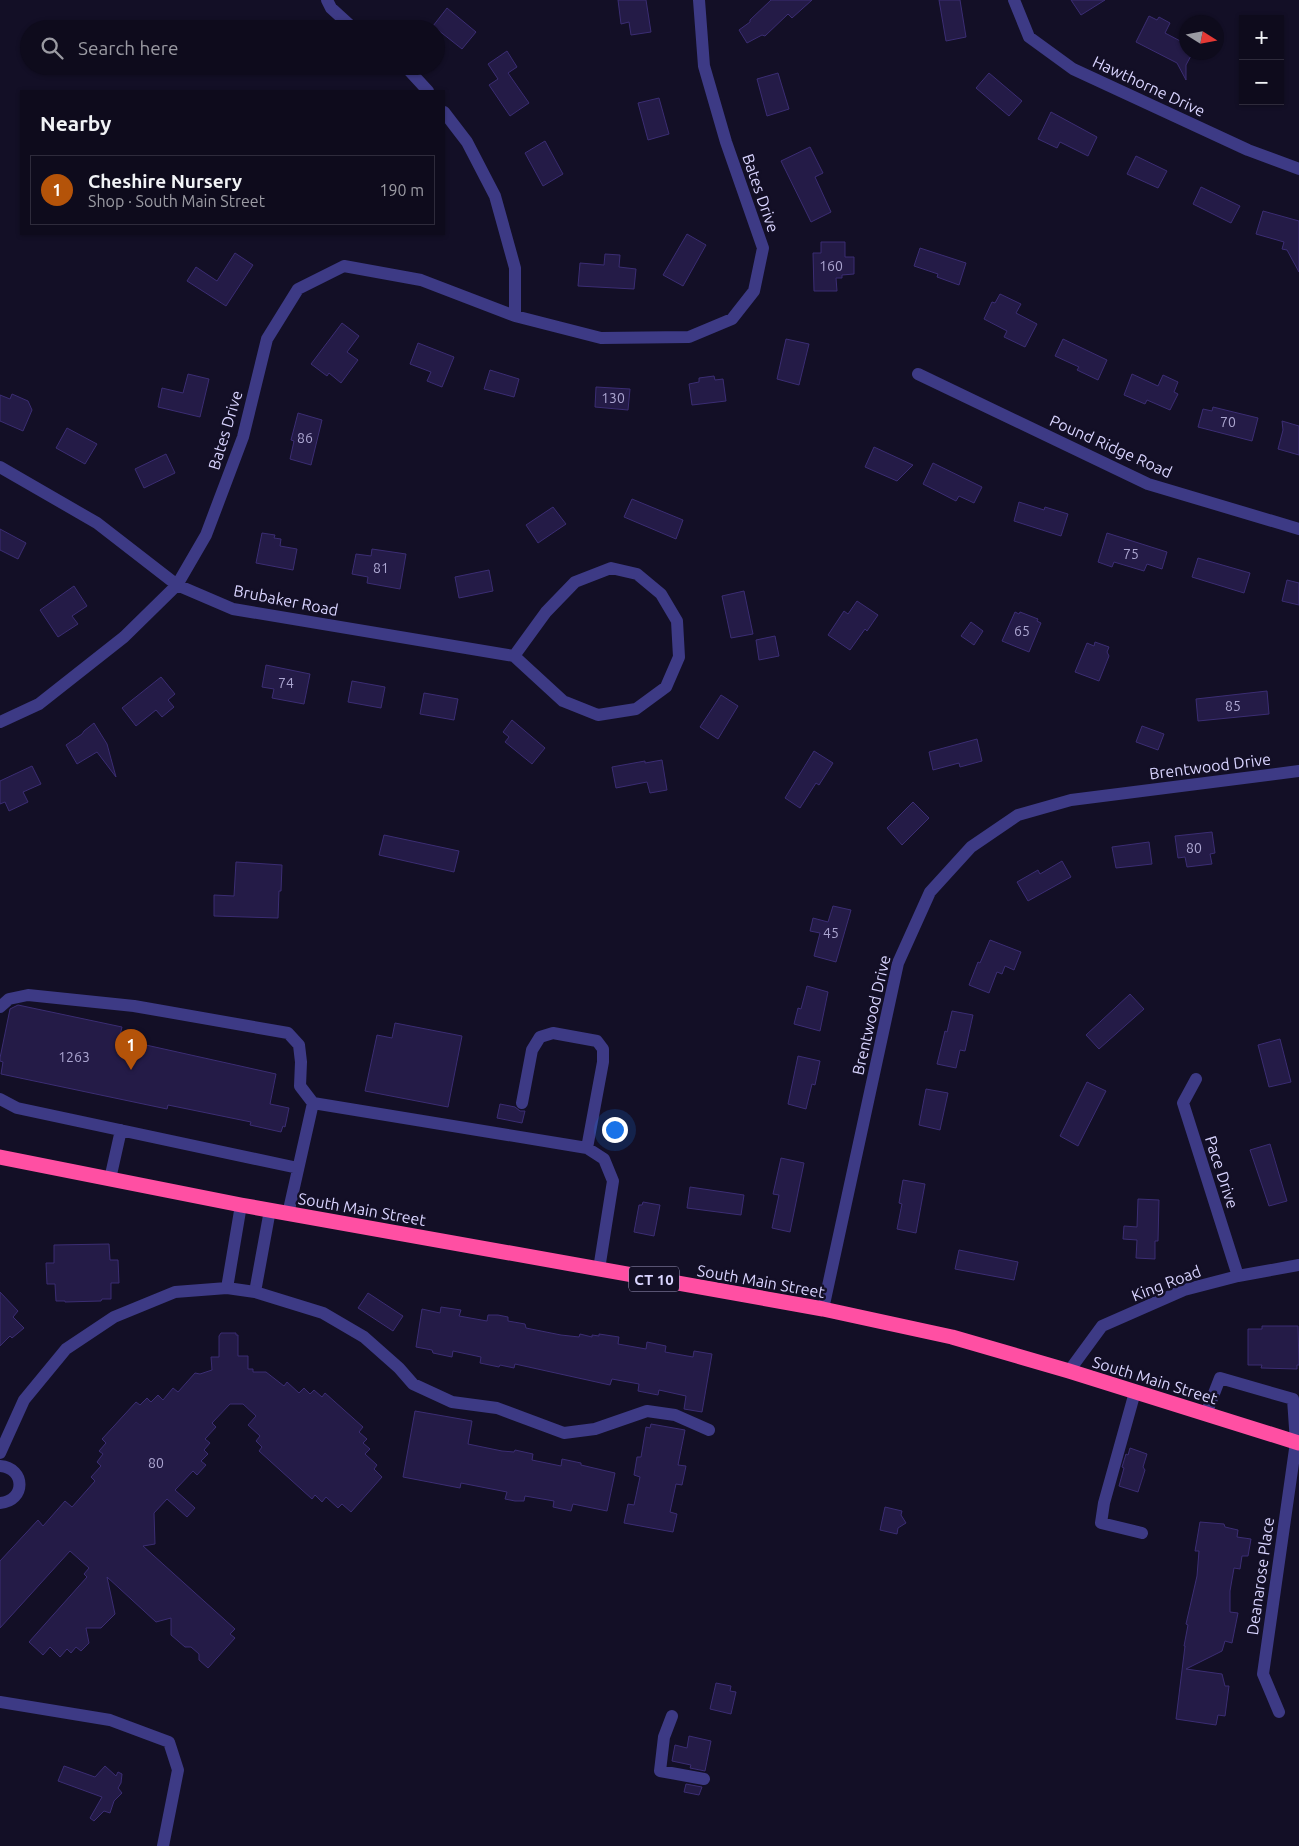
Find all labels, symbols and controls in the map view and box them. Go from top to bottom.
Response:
north arrow [1179,15,1224,60]
map controls [1239,15,1284,105]
button: + [1239,15,1284,60]
search box [20,20,445,75]
icon: search [38,34,66,62]
text: Search here [78,37,178,59]
street label: Hawthorne Drive [1090,52,1208,120]
button: − [1239,60,1284,105]
text: Nearby [40,111,111,135]
street label: Bates Drive [739,151,783,235]
text: Cheshire Nursery [88,170,242,192]
text: 1 [52,181,62,199]
text: 190 m [379,181,424,199]
text: Shop · South Main Street [88,192,265,210]
house number: 160 [819,258,843,274]
street label: Bates Drive [204,388,246,472]
house number: 130 [601,390,625,406]
street label: Pound Ridge Road [1047,411,1175,481]
house number: 70 [1220,414,1236,430]
house number: 86 [297,430,313,446]
house number: 75 [1123,546,1139,562]
house number: 81 [373,560,389,576]
street label: Brubaker Road [232,581,340,619]
house number: 65 [1014,623,1030,639]
house number: 74 [278,675,294,691]
house number: 85 [1225,698,1241,714]
street label: Brentwood Drive [1148,750,1272,782]
house number: 80 [1186,840,1202,856]
house number: 45 [823,925,839,941]
street label: Brentwood Drive [848,953,894,1077]
pin: 1 [115,1029,147,1070]
house number: 1263 [58,1049,90,1065]
your location [602,1117,628,1143]
street label: Pace Drive [1202,1133,1242,1211]
street label: South Main Street [297,1189,428,1229]
street label: South Main Street [696,1261,827,1301]
street label: King Road [1129,1262,1203,1304]
road number: CT 10 [629,1266,679,1292]
street label: South Main Street [1090,1352,1220,1408]
house number: 80 [148,1455,164,1471]
street label: Deanarose Place [1243,1516,1277,1636]

